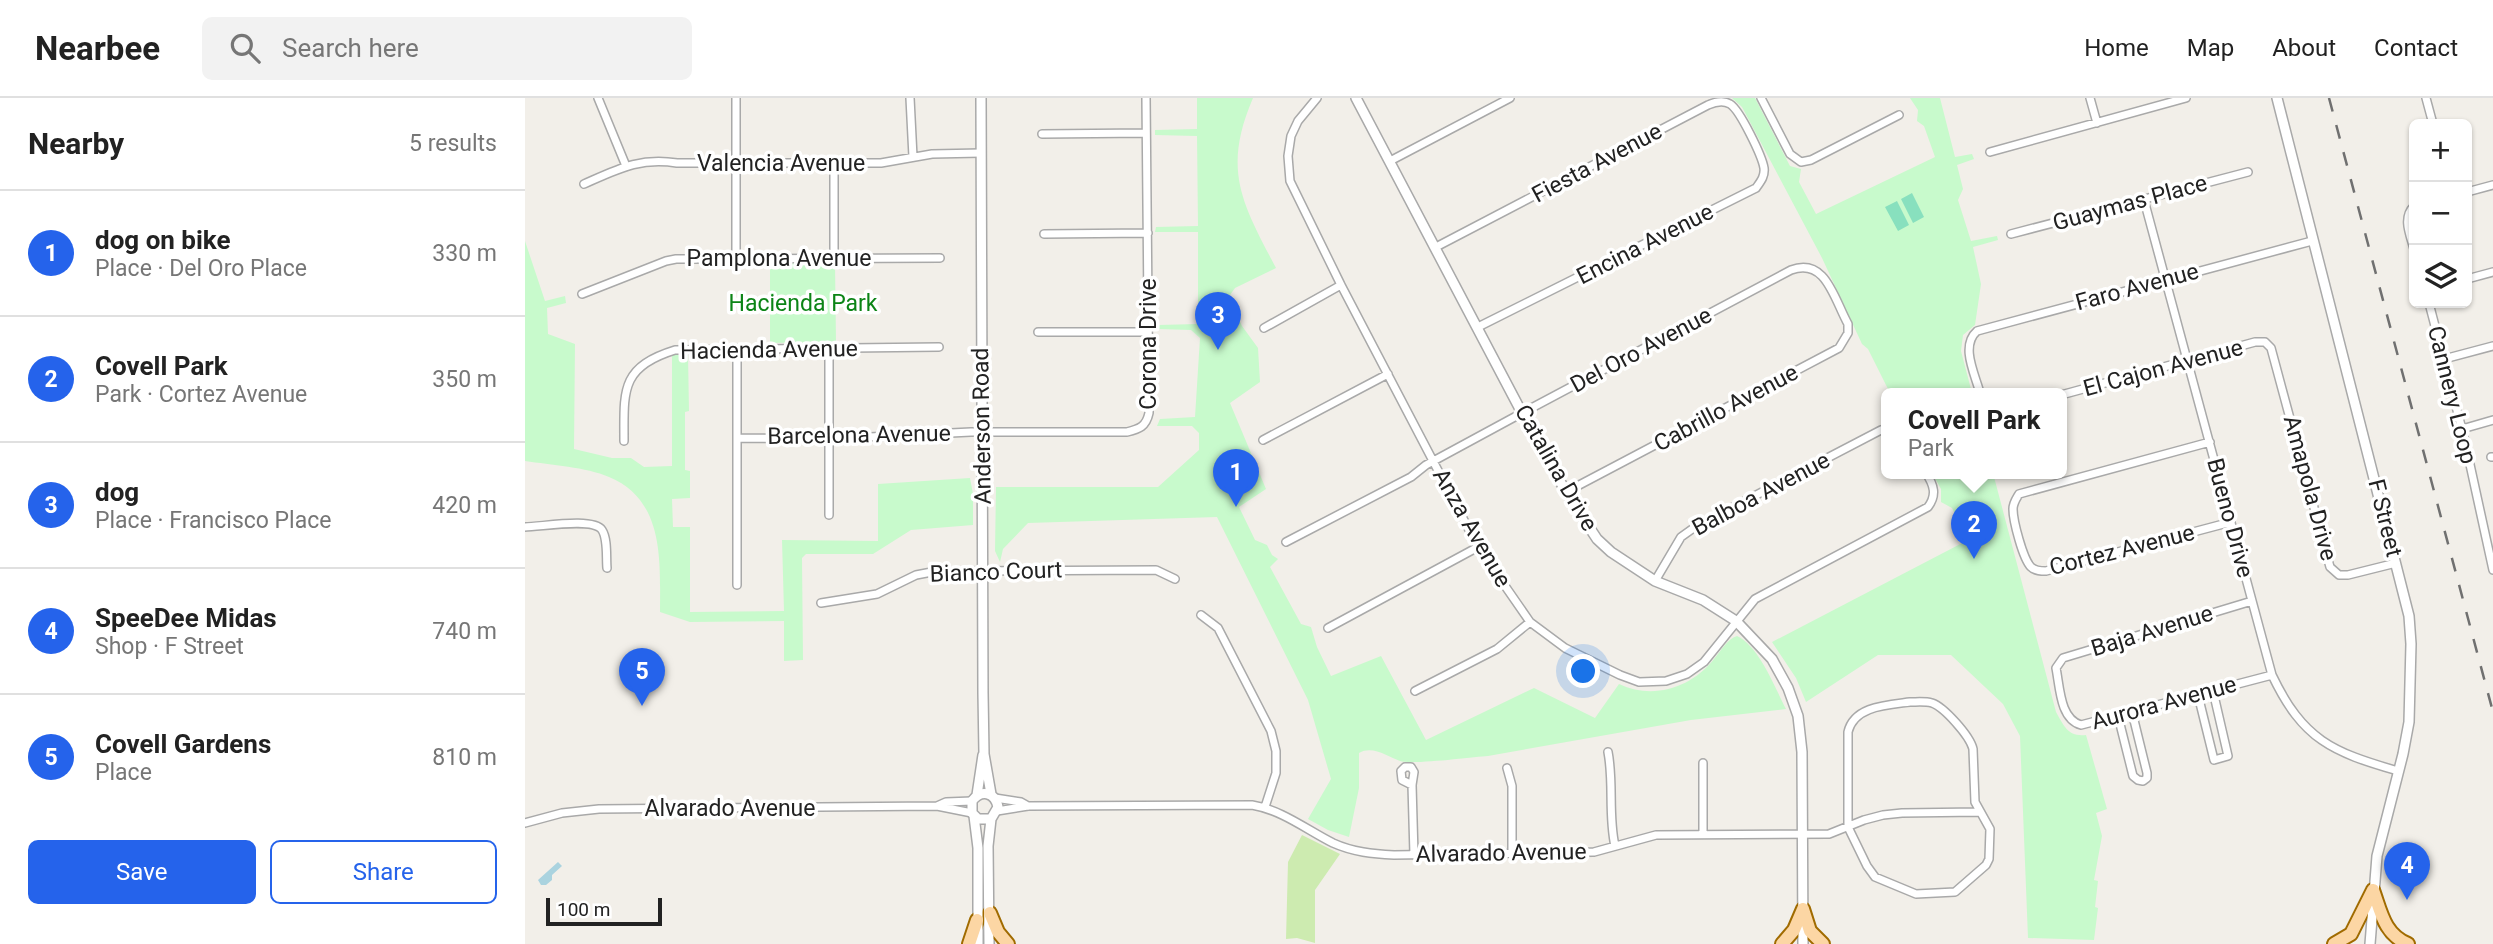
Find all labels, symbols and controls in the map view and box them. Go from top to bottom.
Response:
search box [202,17,692,80]
text: Nearbee [35,29,160,68]
icon: search [226,29,264,67]
text: Search here [282,33,419,63]
text: Home [2084,34,2149,62]
text: Map [2187,34,2234,62]
text: About [2272,34,2336,62]
text: Contact [2374,34,2458,62]
street label: Fiesta Avenue [1527,117,1667,209]
map controls [2409,119,2472,308]
button: + [2409,119,2472,182]
text: Nearby [28,126,124,161]
text: 5 results [409,130,497,157]
street label: Valencia Avenue [697,150,865,177]
street label: Guaymas Place [2050,169,2210,237]
button: − [2409,182,2472,245]
street label: Encina Avenue [1572,198,1718,290]
text: dog on bike [95,225,231,255]
text: 1 [44,240,58,267]
text: 330 m [432,240,497,267]
street label: Pamplona Avenue [687,245,871,272]
button: layers [2409,245,2472,308]
text: Place · Del Oro Place [95,255,307,282]
street label: Faro Avenue [2072,258,2202,316]
street label: Corona Drive [1135,278,1162,410]
park label: Hacienda Park [729,290,878,317]
pin: 3 [1195,292,1241,350]
street label: Del Oro Avenue [1566,301,1716,399]
street label: Cannery Loop [2422,323,2482,467]
street label: El Cajon Avenue [2080,334,2246,402]
street label: Hacienda Avenue [680,335,858,365]
street label: Anderson Road [967,347,997,505]
text: Covell Park [95,351,228,381]
street label: Cabrillo Avenue [1649,359,1803,457]
text: 2 [44,366,58,393]
text: 350 m [432,366,497,393]
text: Park · Cortez Avenue [95,381,307,408]
popup [1881,388,2067,479]
street label: Catalina Drive [1509,400,1603,536]
text: Covell Park [1908,405,2040,435]
street label: Amapola Drive [2278,412,2342,564]
street label: Barcelona Avenue [767,420,951,450]
text: Park [1908,435,1954,462]
street label: Balboa Avenue [1688,446,1834,542]
pin: 1 [1213,449,1259,507]
street label: Bueno Drive [2201,455,2259,581]
street label: Anza Avenue [1427,464,1517,592]
street label: F Street [2362,476,2408,560]
text: dog [95,477,139,507]
text: 3 [44,492,58,519]
text: 420 m [432,492,497,519]
pin: 2 [1951,501,1997,559]
text: Place · Francisco Place [95,507,331,534]
street label: Cortez Avenue [2047,519,2197,581]
street label: Bianco Court [929,556,1063,588]
street label: Baja Avenue [2088,600,2216,662]
text: SpeeDee Midas [95,603,277,633]
text: 4 [44,618,58,645]
text: 740 m [432,618,497,645]
text: Shop · F Street [95,633,244,660]
pin: 5 [619,648,665,706]
your location [1566,654,1600,688]
street label: Aurora Avenue [2089,671,2239,735]
text: Covell Gardens [95,729,271,759]
text: 5 [44,744,58,771]
text: 810 m [432,744,497,771]
text: Place [95,759,152,786]
street label: Alvarado Avenue [645,795,815,822]
street label: Alvarado Avenue [1415,838,1587,868]
button: Save [28,840,256,904]
button: Share [270,840,497,904]
pin: 4 [2384,842,2430,900]
scale bar [546,895,661,927]
text: 100 m [557,898,610,921]

